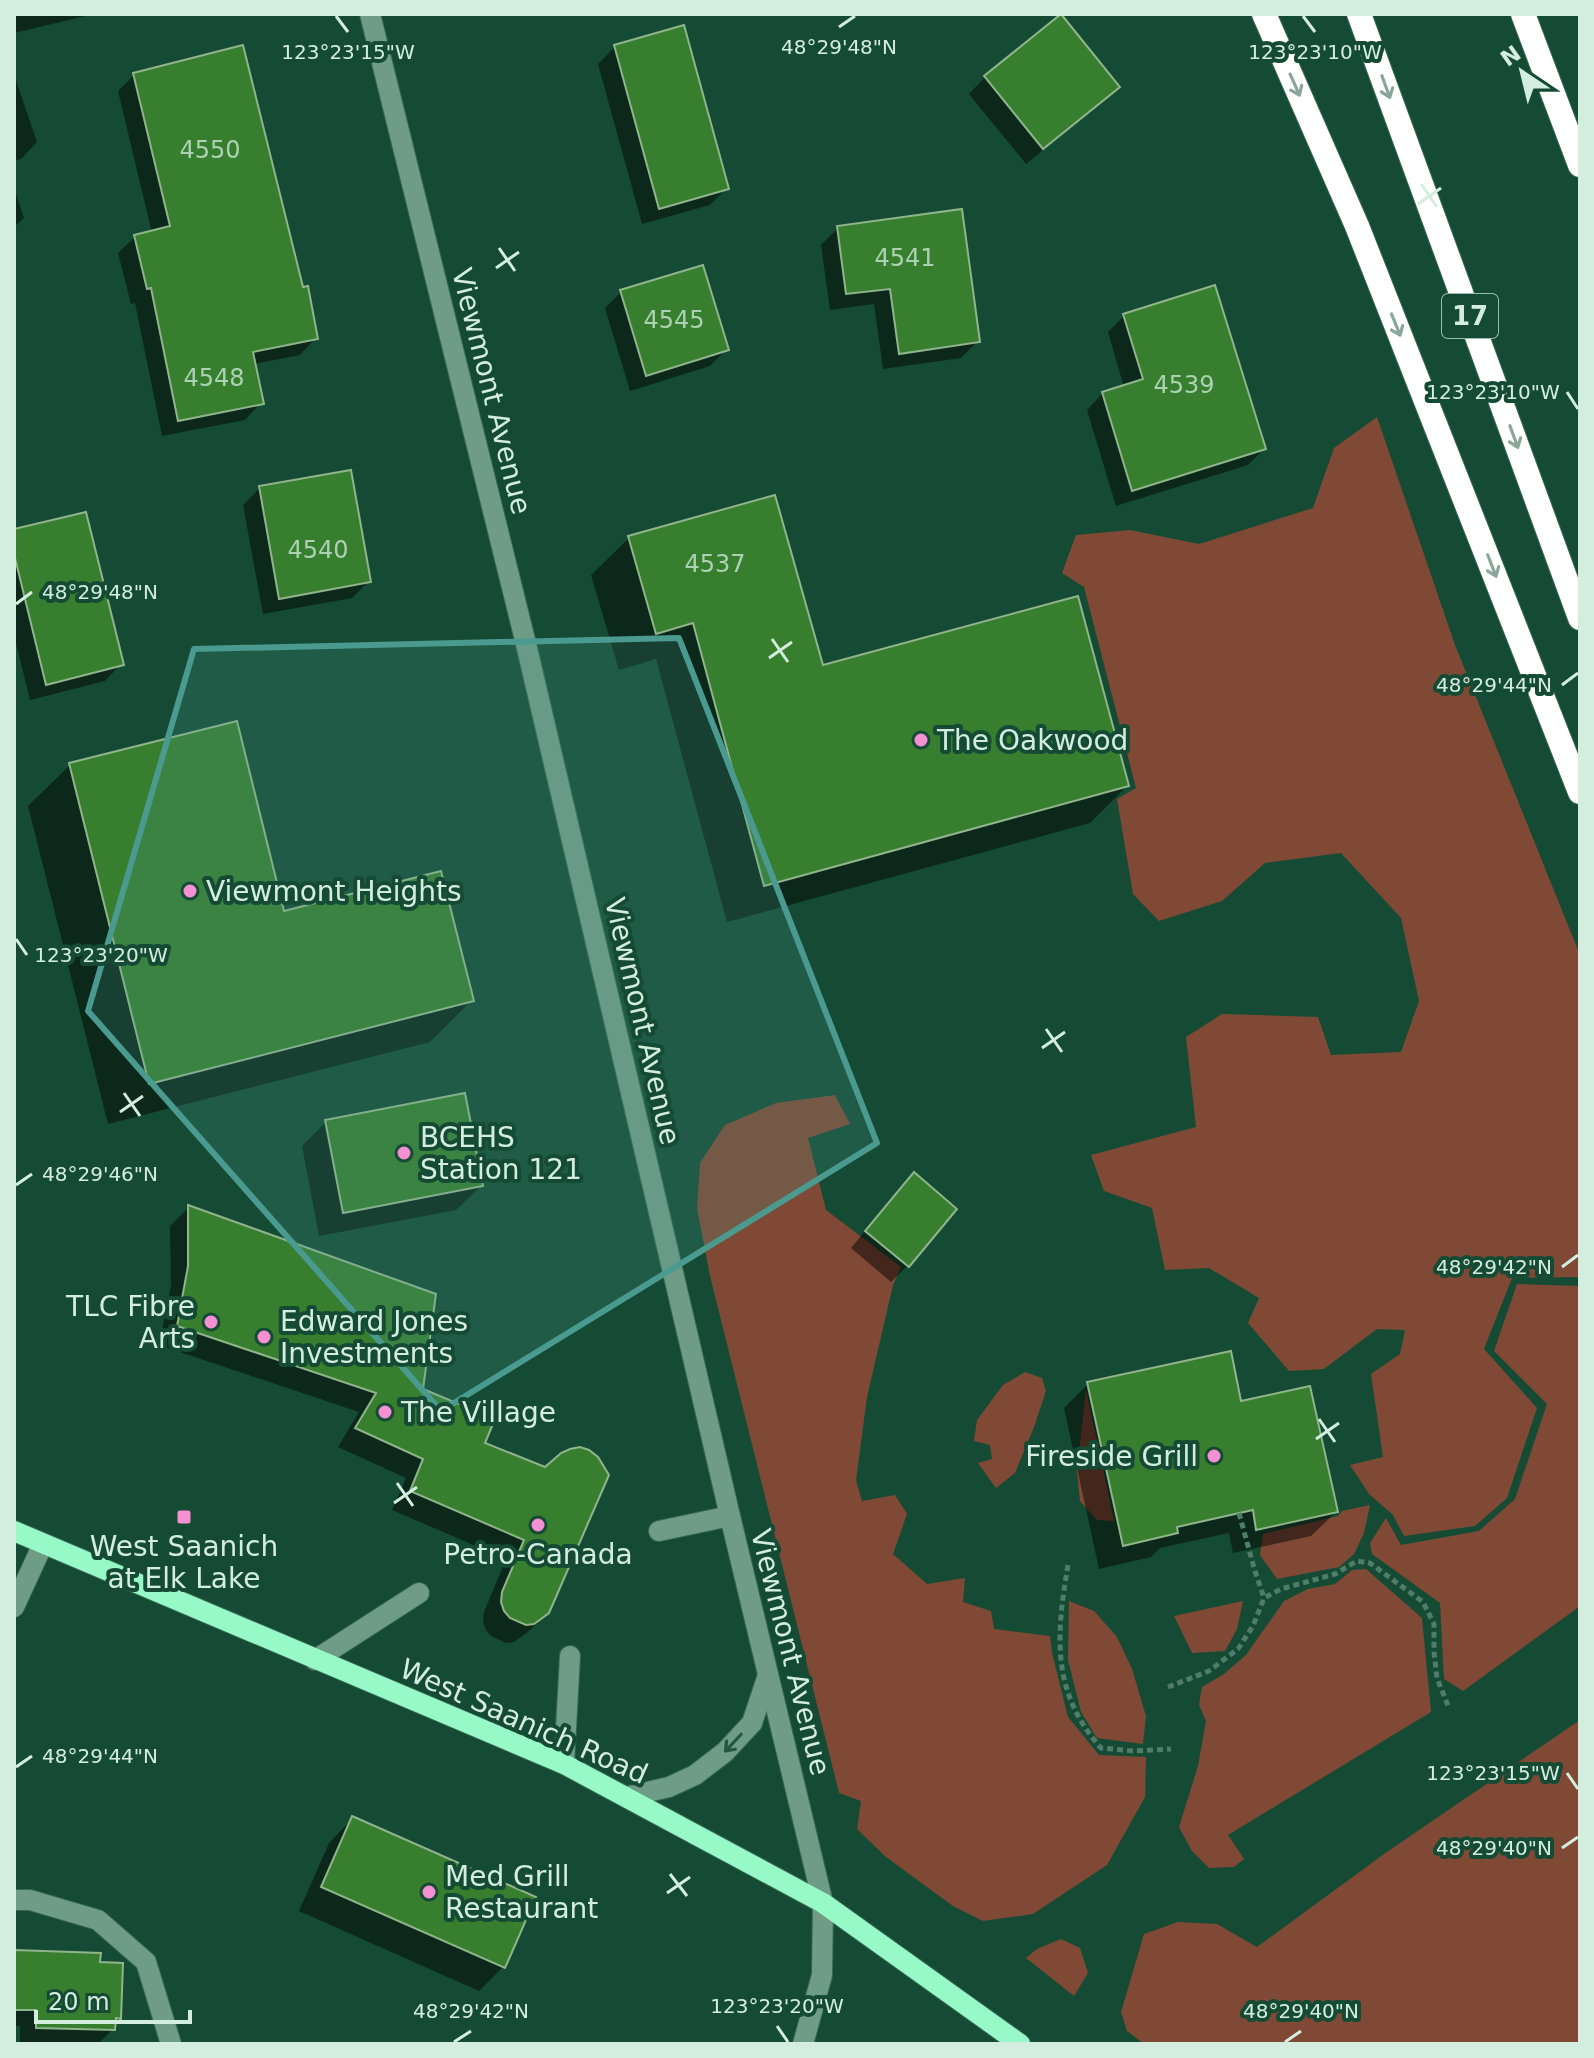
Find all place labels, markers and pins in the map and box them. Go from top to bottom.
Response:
place label: The Oakwood [936,724,1128,757]
marker: The Oakwood [912,731,930,749]
place label: Viewmont Heights [206,875,462,908]
marker: Viewmont Heights [181,882,199,900]
place label: BCEHS Station 121 [420,1121,582,1186]
marker: BCEHS Station 121 [395,1144,413,1162]
place label: TLC Fibre Arts [65,1290,195,1355]
place label: Edward Jones Investments [280,1305,468,1370]
marker: TLC Fibre Arts [202,1313,220,1331]
marker: Edward Jones Investments [255,1328,273,1346]
place label: The Village [400,1396,556,1429]
marker: The Village [376,1403,394,1421]
place label: Fireside Grill [1025,1440,1198,1473]
marker: Fireside Grill [1205,1447,1223,1465]
marker: West Saanich at Elk Lake [175,1508,193,1526]
marker: Petro-Canada [529,1516,547,1534]
place label: West Saanich at Elk Lake [90,1530,278,1595]
place label: Petro-Canada [443,1538,633,1571]
place label: Med Grill Restaurant [445,1860,598,1925]
marker: Med Grill Restaurant [420,1883,438,1901]

